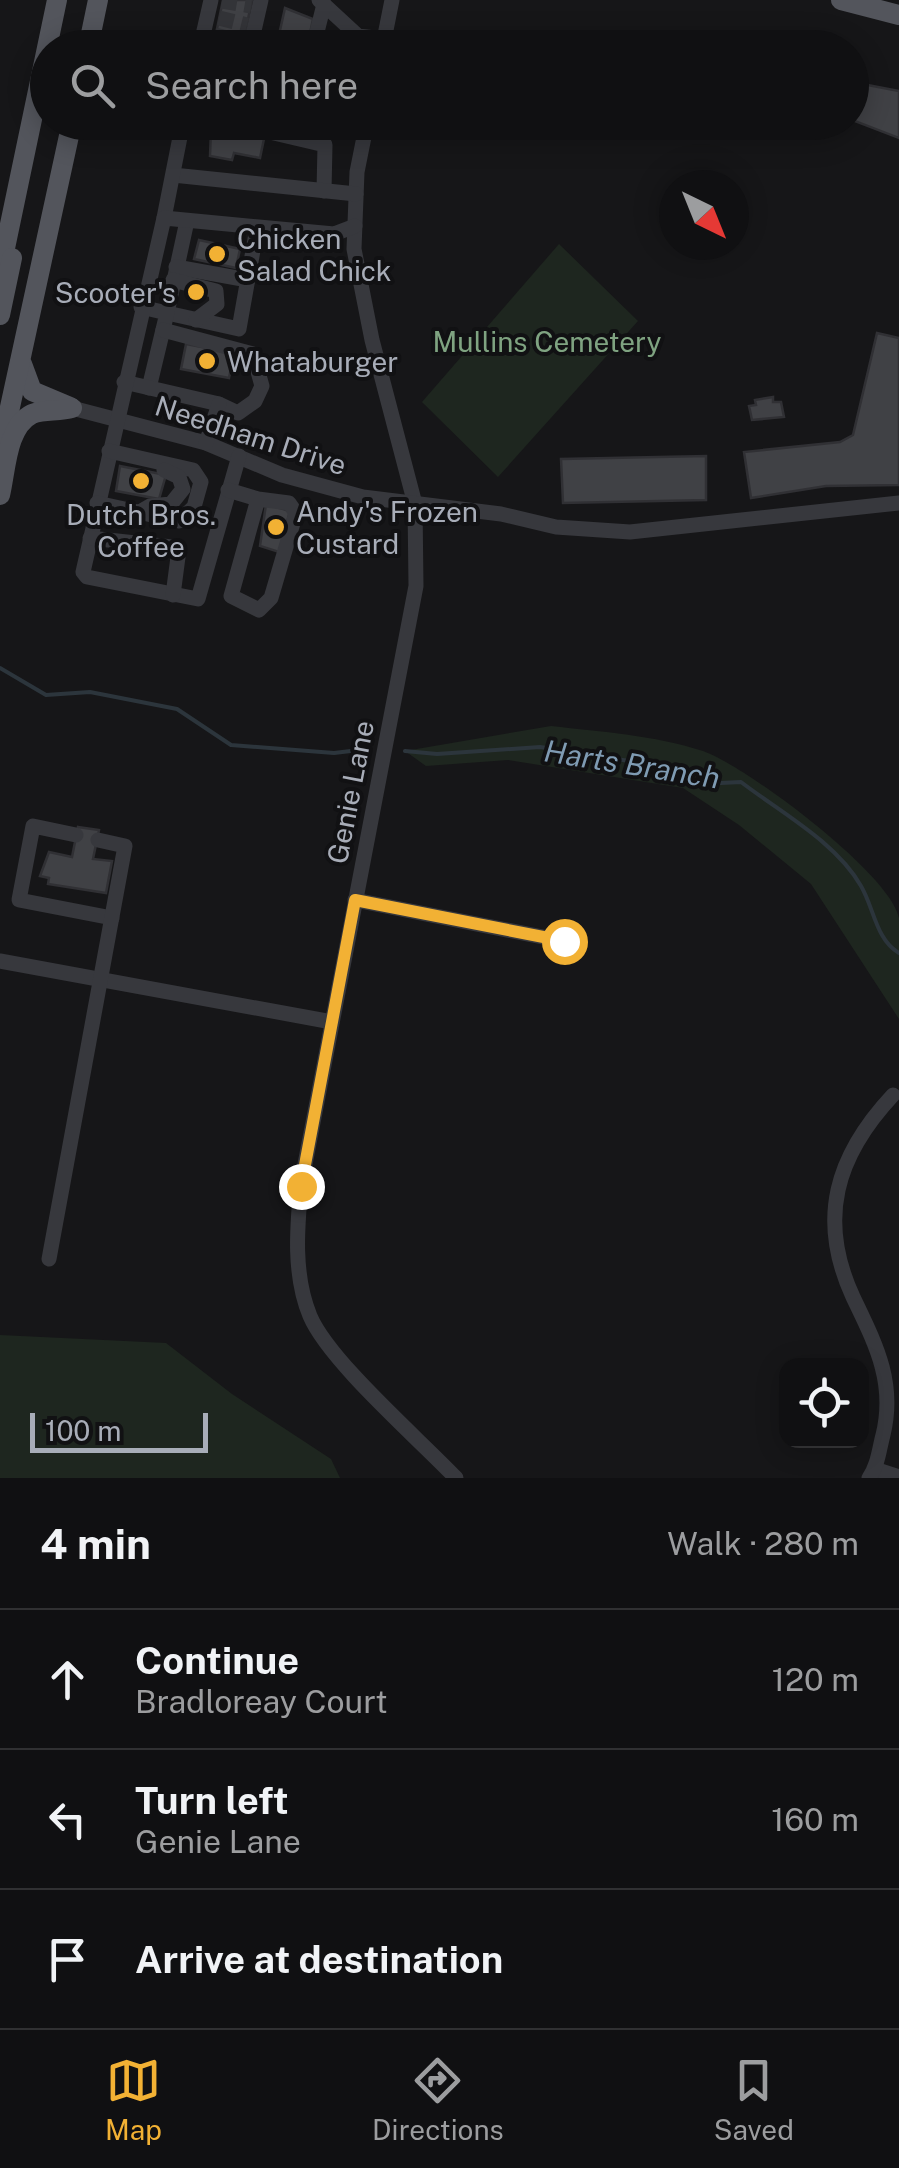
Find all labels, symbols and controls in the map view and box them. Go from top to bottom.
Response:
search box [30,30,869,140]
icon: search [65,58,120,113]
text: Search here [145,63,358,108]
north arrow [659,170,749,260]
place label: Chicken Salad Chick [237,222,392,287]
marker: Chicken Salad Chick [206,243,228,265]
place label: Scooter's [55,276,176,309]
marker: Scooter's [185,281,207,303]
park label: Mullins Cemetery [433,325,661,358]
place label: Whataburger [227,345,398,378]
marker: Whataburger [196,350,218,372]
street label: Needham Drive [151,389,351,481]
marker: Dutch Bros. Coffee [130,470,152,492]
place label: Andy's Frozen Custard [296,495,478,560]
place label: Dutch Bros. Coffee [66,498,216,563]
marker: Andy's Frozen Custard [265,516,287,538]
street label: Genie Lane [320,718,380,866]
water label: Harts Branch [542,732,722,796]
route start [542,919,588,965]
route end [279,1164,325,1210]
map controls [779,1358,869,1448]
button: locate [779,1358,869,1448]
scale bar [30,1408,208,1452]
text: 100 m [45,1414,122,1447]
text: 4 min [40,1519,151,1568]
text: Walk · 280 m [667,1525,859,1562]
text: Continue [135,1638,299,1683]
icon: ahead [40,1652,95,1707]
text: 120 m [772,1661,859,1698]
text: Bradloreay Court [135,1683,388,1720]
text: Turn left [135,1778,289,1823]
icon: left [40,1792,95,1847]
text: 160 m [771,1801,859,1838]
text: Genie Lane [135,1823,301,1860]
icon: arrive [40,1932,95,1987]
text: Arrive at destination [135,1937,503,1982]
tab: Map [105,2053,162,2146]
tab: Directions [372,2053,504,2146]
tab: Saved [714,2053,794,2146]

